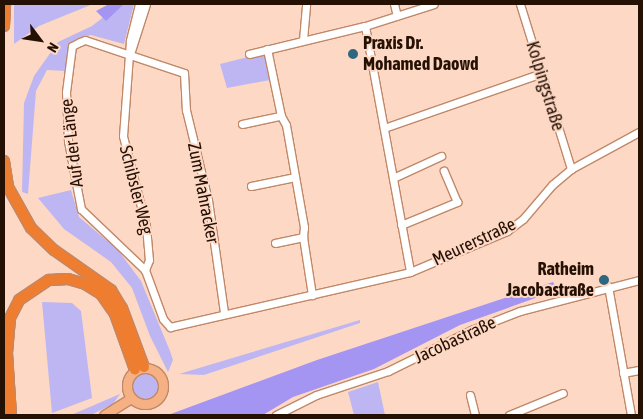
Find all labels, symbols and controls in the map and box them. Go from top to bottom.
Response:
north arrow [15,15,65,65]
place label: Praxis Dr. Mohamed Daowd [363,33,478,76]
street label: Kolpingstraße [521,39,569,133]
text: N [44,40,62,55]
marker: Praxis Dr. Mohamed Daowd [347,48,359,60]
street label: Auf der Länge [56,97,88,189]
street label: Zum Mahracker [183,141,223,245]
street label: Schibsler Weg [115,143,157,237]
street label: Meurerstraße [429,213,519,271]
place label: Ratheim Jacobastraße [506,259,594,302]
marker: Ratheim Jacobastraße [598,274,610,286]
street label: Jacobastraße [411,312,499,368]

